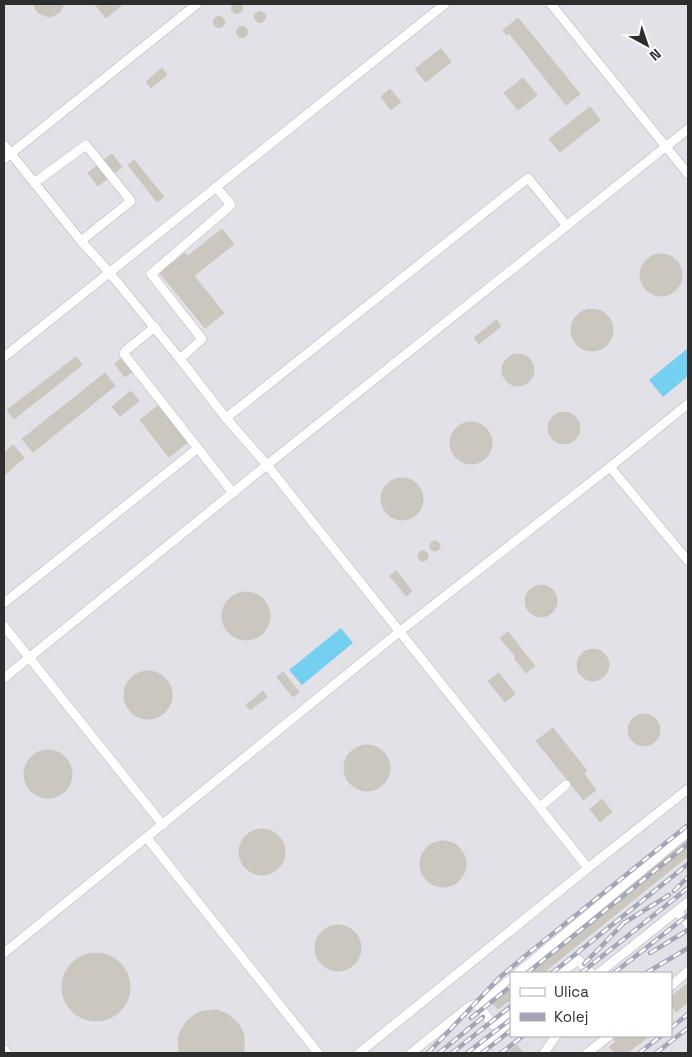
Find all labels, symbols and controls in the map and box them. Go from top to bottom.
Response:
north arrow [622,20,672,70]
text: N [646,45,665,65]
legend [510,972,672,1037]
text: Ulica [554,982,589,1001]
text: Kolej [554,1007,588,1026]

